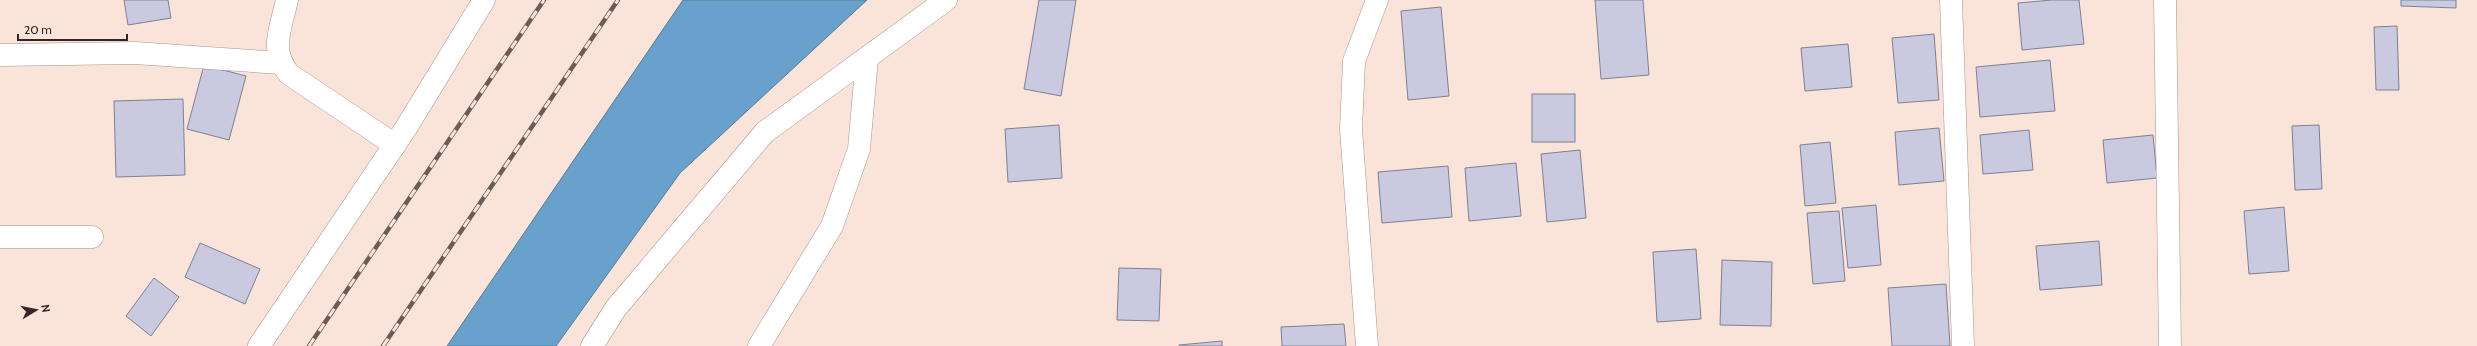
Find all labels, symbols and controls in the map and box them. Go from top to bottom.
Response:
scale bar [18,16,127,42]
text: 20 m [24,22,52,37]
north arrow [16,290,56,330]
text: N [38,303,53,313]

